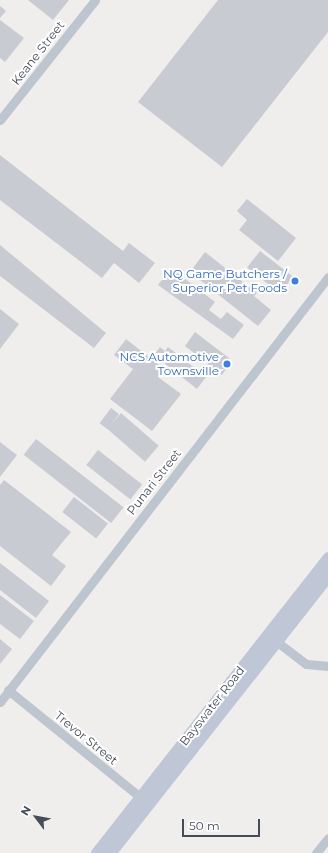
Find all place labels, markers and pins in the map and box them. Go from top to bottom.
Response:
place label: NQ Game Butchers / Superior Pet Foods [163,267,287,295]
marker: NQ Game Butchers / Superior Pet Foods [290,276,300,286]
place label: NCS Automotive Townsville [120,350,219,378]
marker: NCS Automotive Townsville [222,359,232,369]

